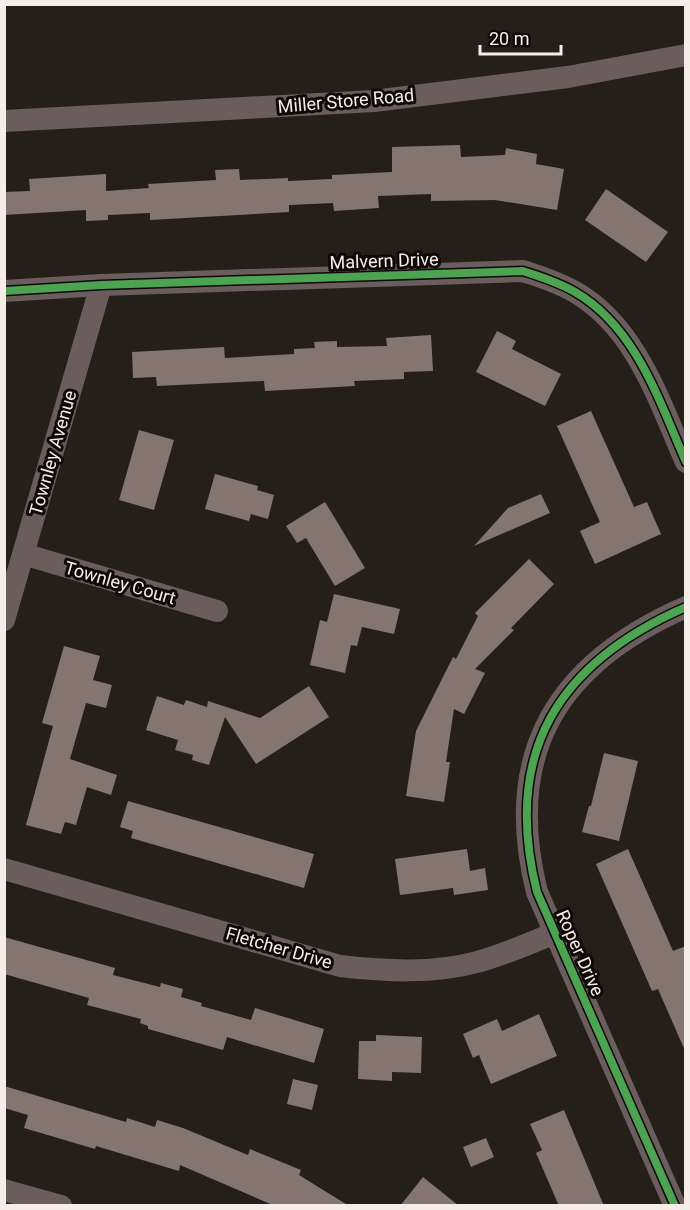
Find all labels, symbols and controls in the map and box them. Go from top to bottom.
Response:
scale bar [480,18,561,56]
text: 20 m [489,28,529,49]
street label: Miller Store Road [277,84,415,117]
street label: Malvern Drive [329,248,439,273]
street label: Townley Avenue [25,388,80,518]
street label: Townley Court [62,557,178,608]
street label: Roper Drive [552,906,609,999]
street label: Fletcher Drive [224,922,335,973]

